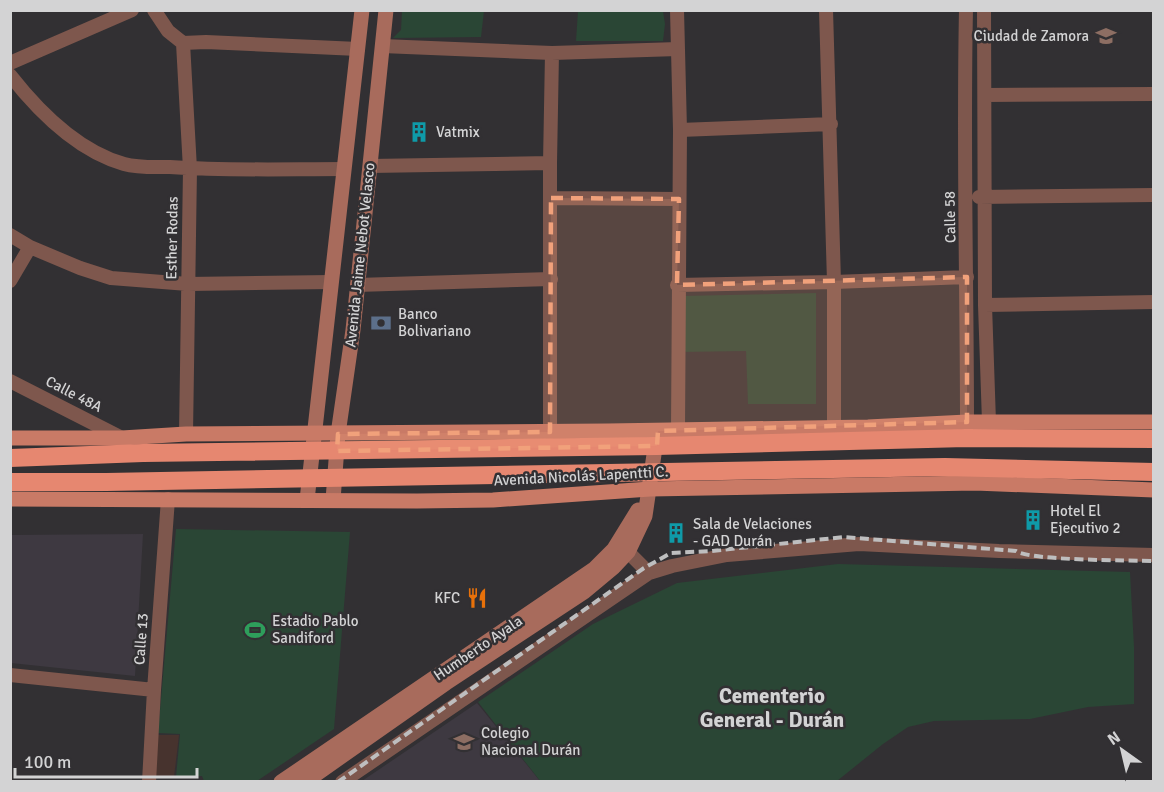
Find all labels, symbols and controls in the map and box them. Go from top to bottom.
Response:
school or university icon: Ciudad de Zamora [1094,24,1118,48]
place label: Ciudad de Zamora [974,27,1089,45]
building icon: Vatmix [407,120,431,144]
place label: Vatmix [436,123,480,141]
street label: Avenida Jaime Nebot Velasco [341,162,379,348]
street label: Calle 58 [941,191,959,243]
street label: Esther Rodas [162,196,182,280]
place label: Banco Bolivariano [398,305,471,340]
bank icon: Banco Bolivariano [369,311,393,335]
street label: Calle 48A [43,372,105,416]
street label: Avenida Nicolás Lapentti C. [493,462,669,490]
place label: Hotel El Ejecutivo 2 [1050,502,1121,537]
building icon: Hotel El Ejecutivo 2 [1021,508,1045,532]
place label: Sala de Velaciones - GAD Durán [693,515,812,550]
building icon: Sala de Velaciones - GAD Durán [664,521,688,545]
restaurant icon: KFC [465,586,489,610]
place label: KFC [434,589,460,607]
street label: Calle 13 [130,612,152,666]
place label: Estadio Pablo Sandiford [272,612,359,647]
street label: Humberto Ayala [430,612,526,684]
sports icon: Estadio Pablo Sandiford [243,618,267,642]
district label: Cementerio General - Durán [700,683,844,733]
north arrow [1092,720,1152,780]
place label: Colegio Nacional Durán [481,724,580,759]
text: N [1104,727,1124,750]
school or university icon: Colegio Nacional Durán [452,730,476,754]
scale bar [15,741,196,779]
text: 100 m [24,751,71,773]

